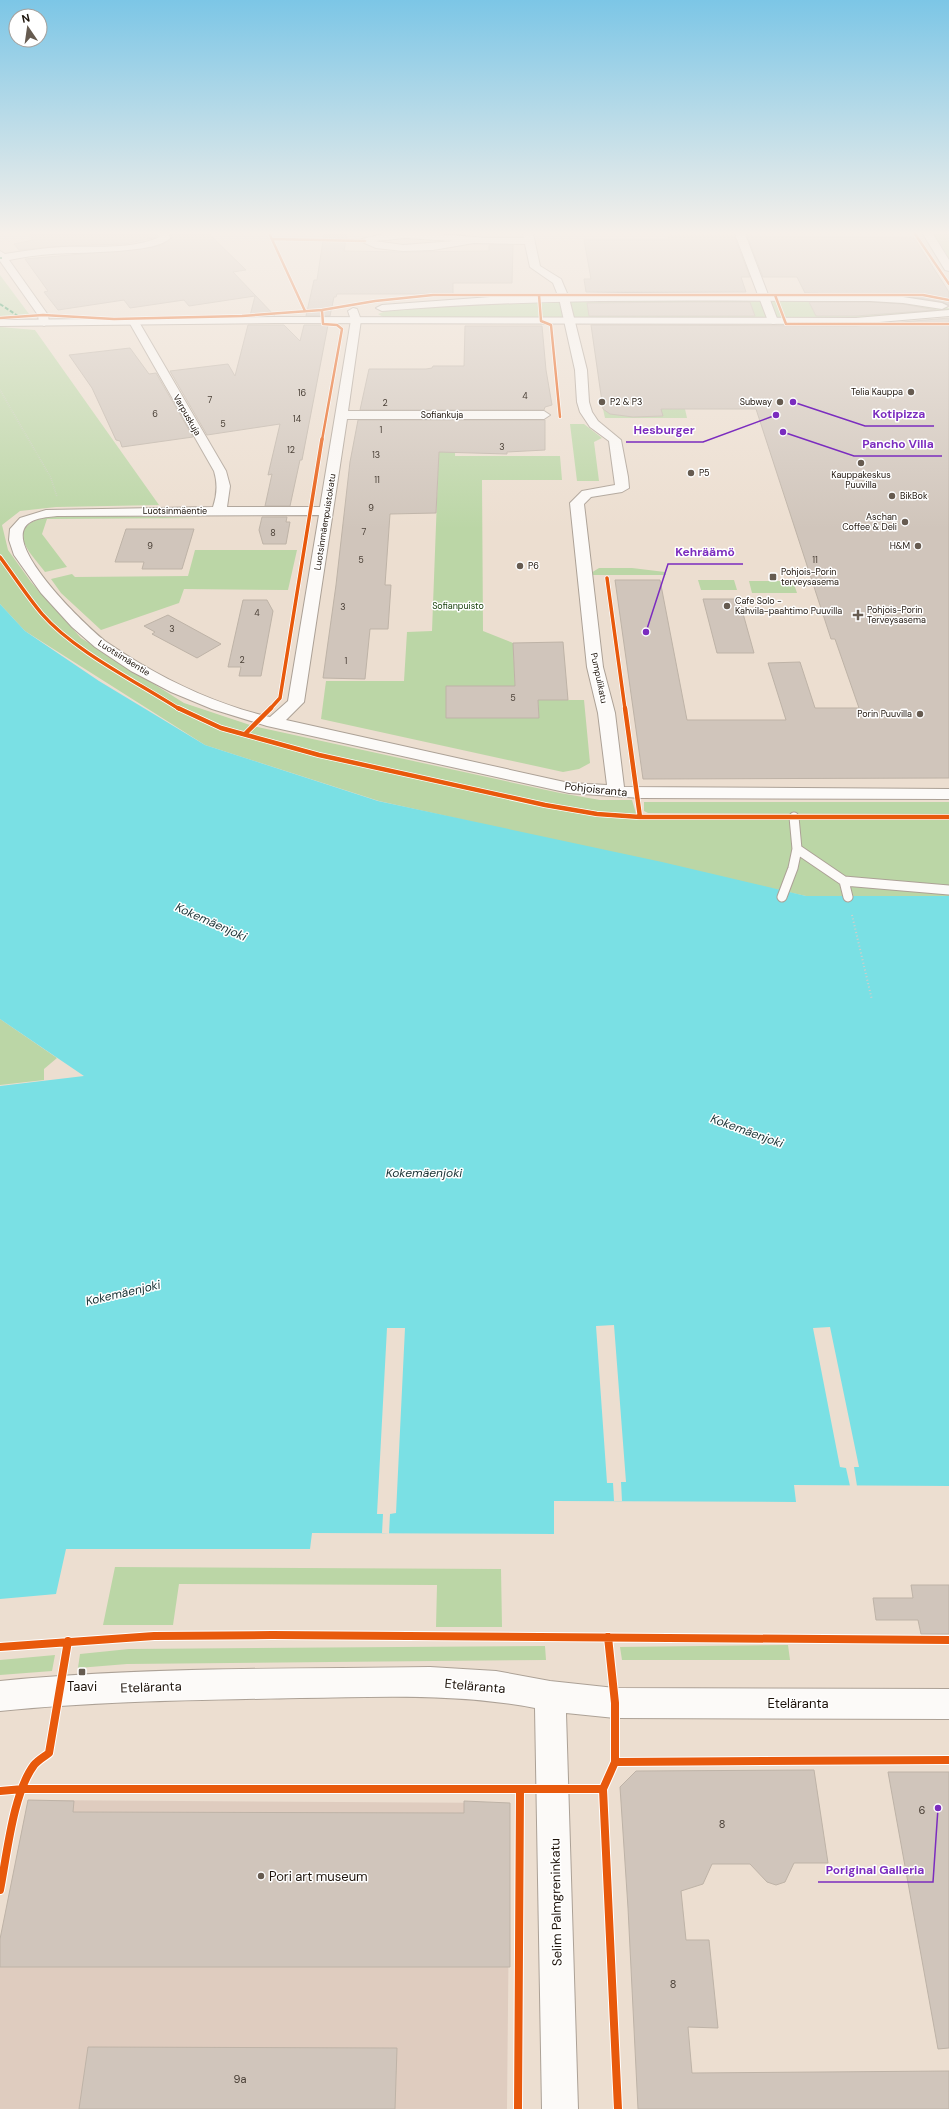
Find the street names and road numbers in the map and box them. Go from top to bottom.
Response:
street label: Varpuskuja [170,392,204,438]
street label: Sofiankuja [421,409,463,421]
street label: Luotsinmäenpuistokatu [311,473,339,571]
street label: Luotsinmäentie [143,505,207,517]
street label: Luotsimäentie [96,637,152,679]
street label: Pumpulikatu [588,652,610,704]
street label: Pohjoisranta [564,779,628,799]
street label: Eteläranta [444,1675,506,1697]
street label: Eteläranta [120,1677,182,1697]
street label: Eteläranta [767,1695,829,1712]
street label: Selim Palmgreninkatu [546,1838,566,1966]

